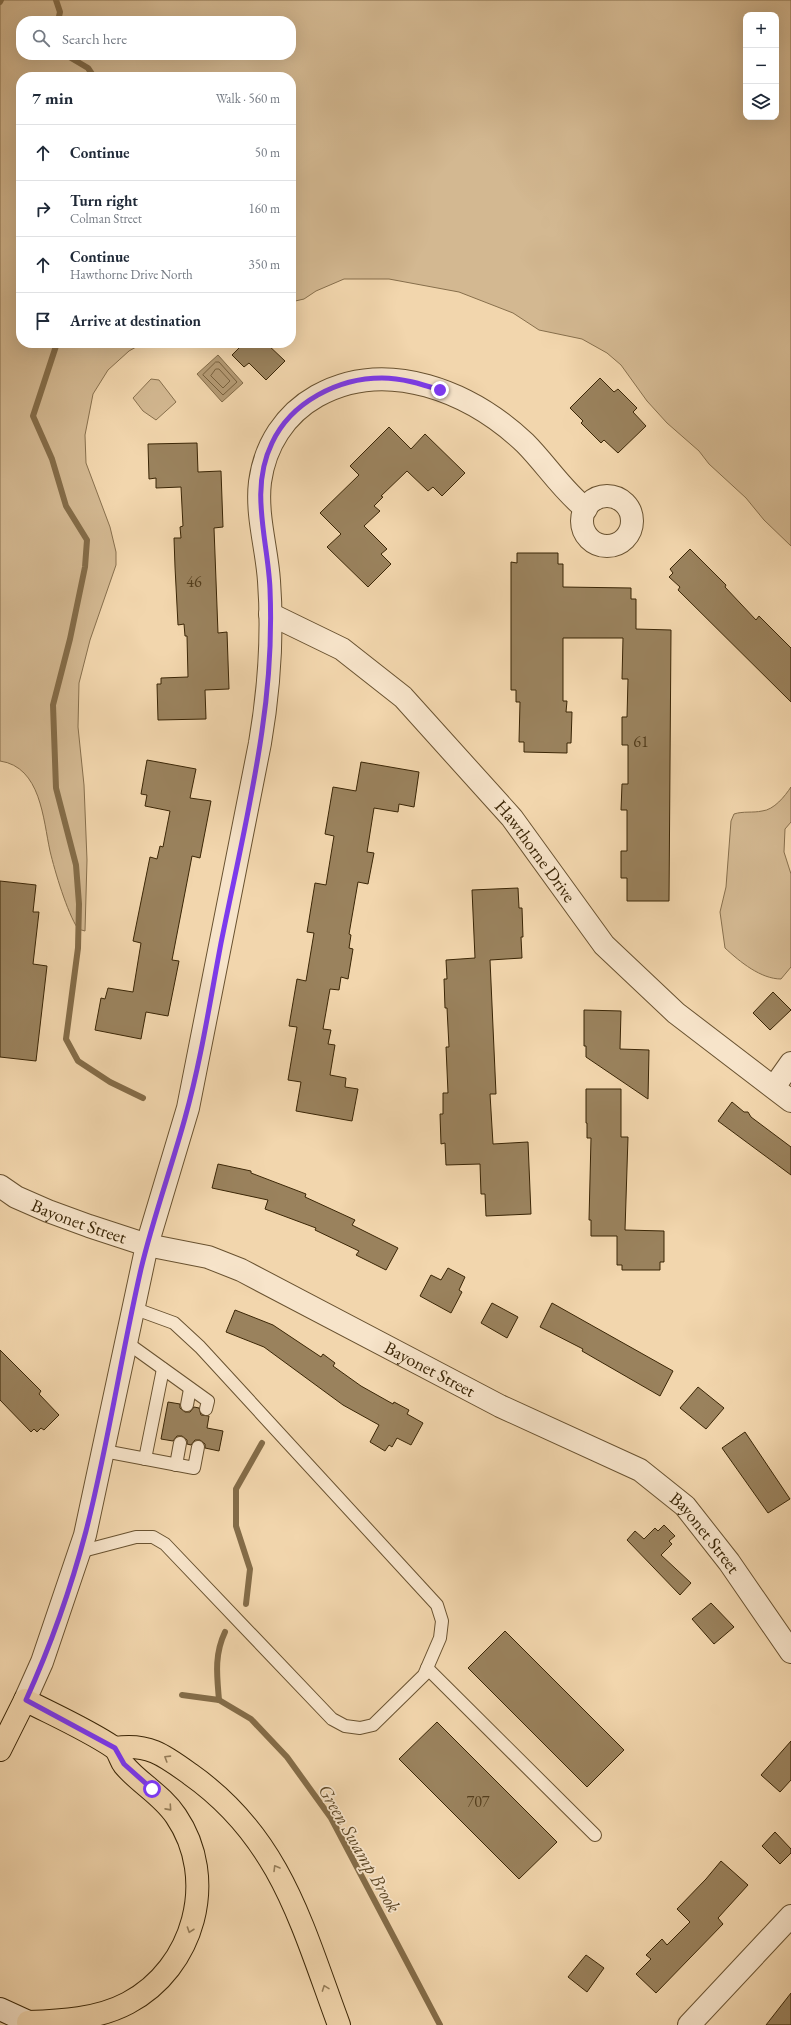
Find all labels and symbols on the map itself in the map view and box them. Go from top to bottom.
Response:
route end [431,381,449,399]
house number: 46 [186,571,202,592]
house number: 61 [633,731,649,752]
street label: Hawthorne Drive [490,795,581,907]
street label: Bayonet Street [28,1193,130,1249]
street label: Bayonet Street [381,1335,480,1402]
street label: Bayonet Street [665,1486,746,1578]
one-way arrow [164,1756,171,1763]
water label: Green Swamp Brook [313,1779,407,1917]
route start [143,1780,161,1798]
house number: 707 [466,1791,490,1812]
one-way arrow [164,1803,171,1810]
one-way arrow [273,1865,281,1872]
one-way arrow [187,1927,195,1934]
one-way arrow [322,1985,330,1992]

